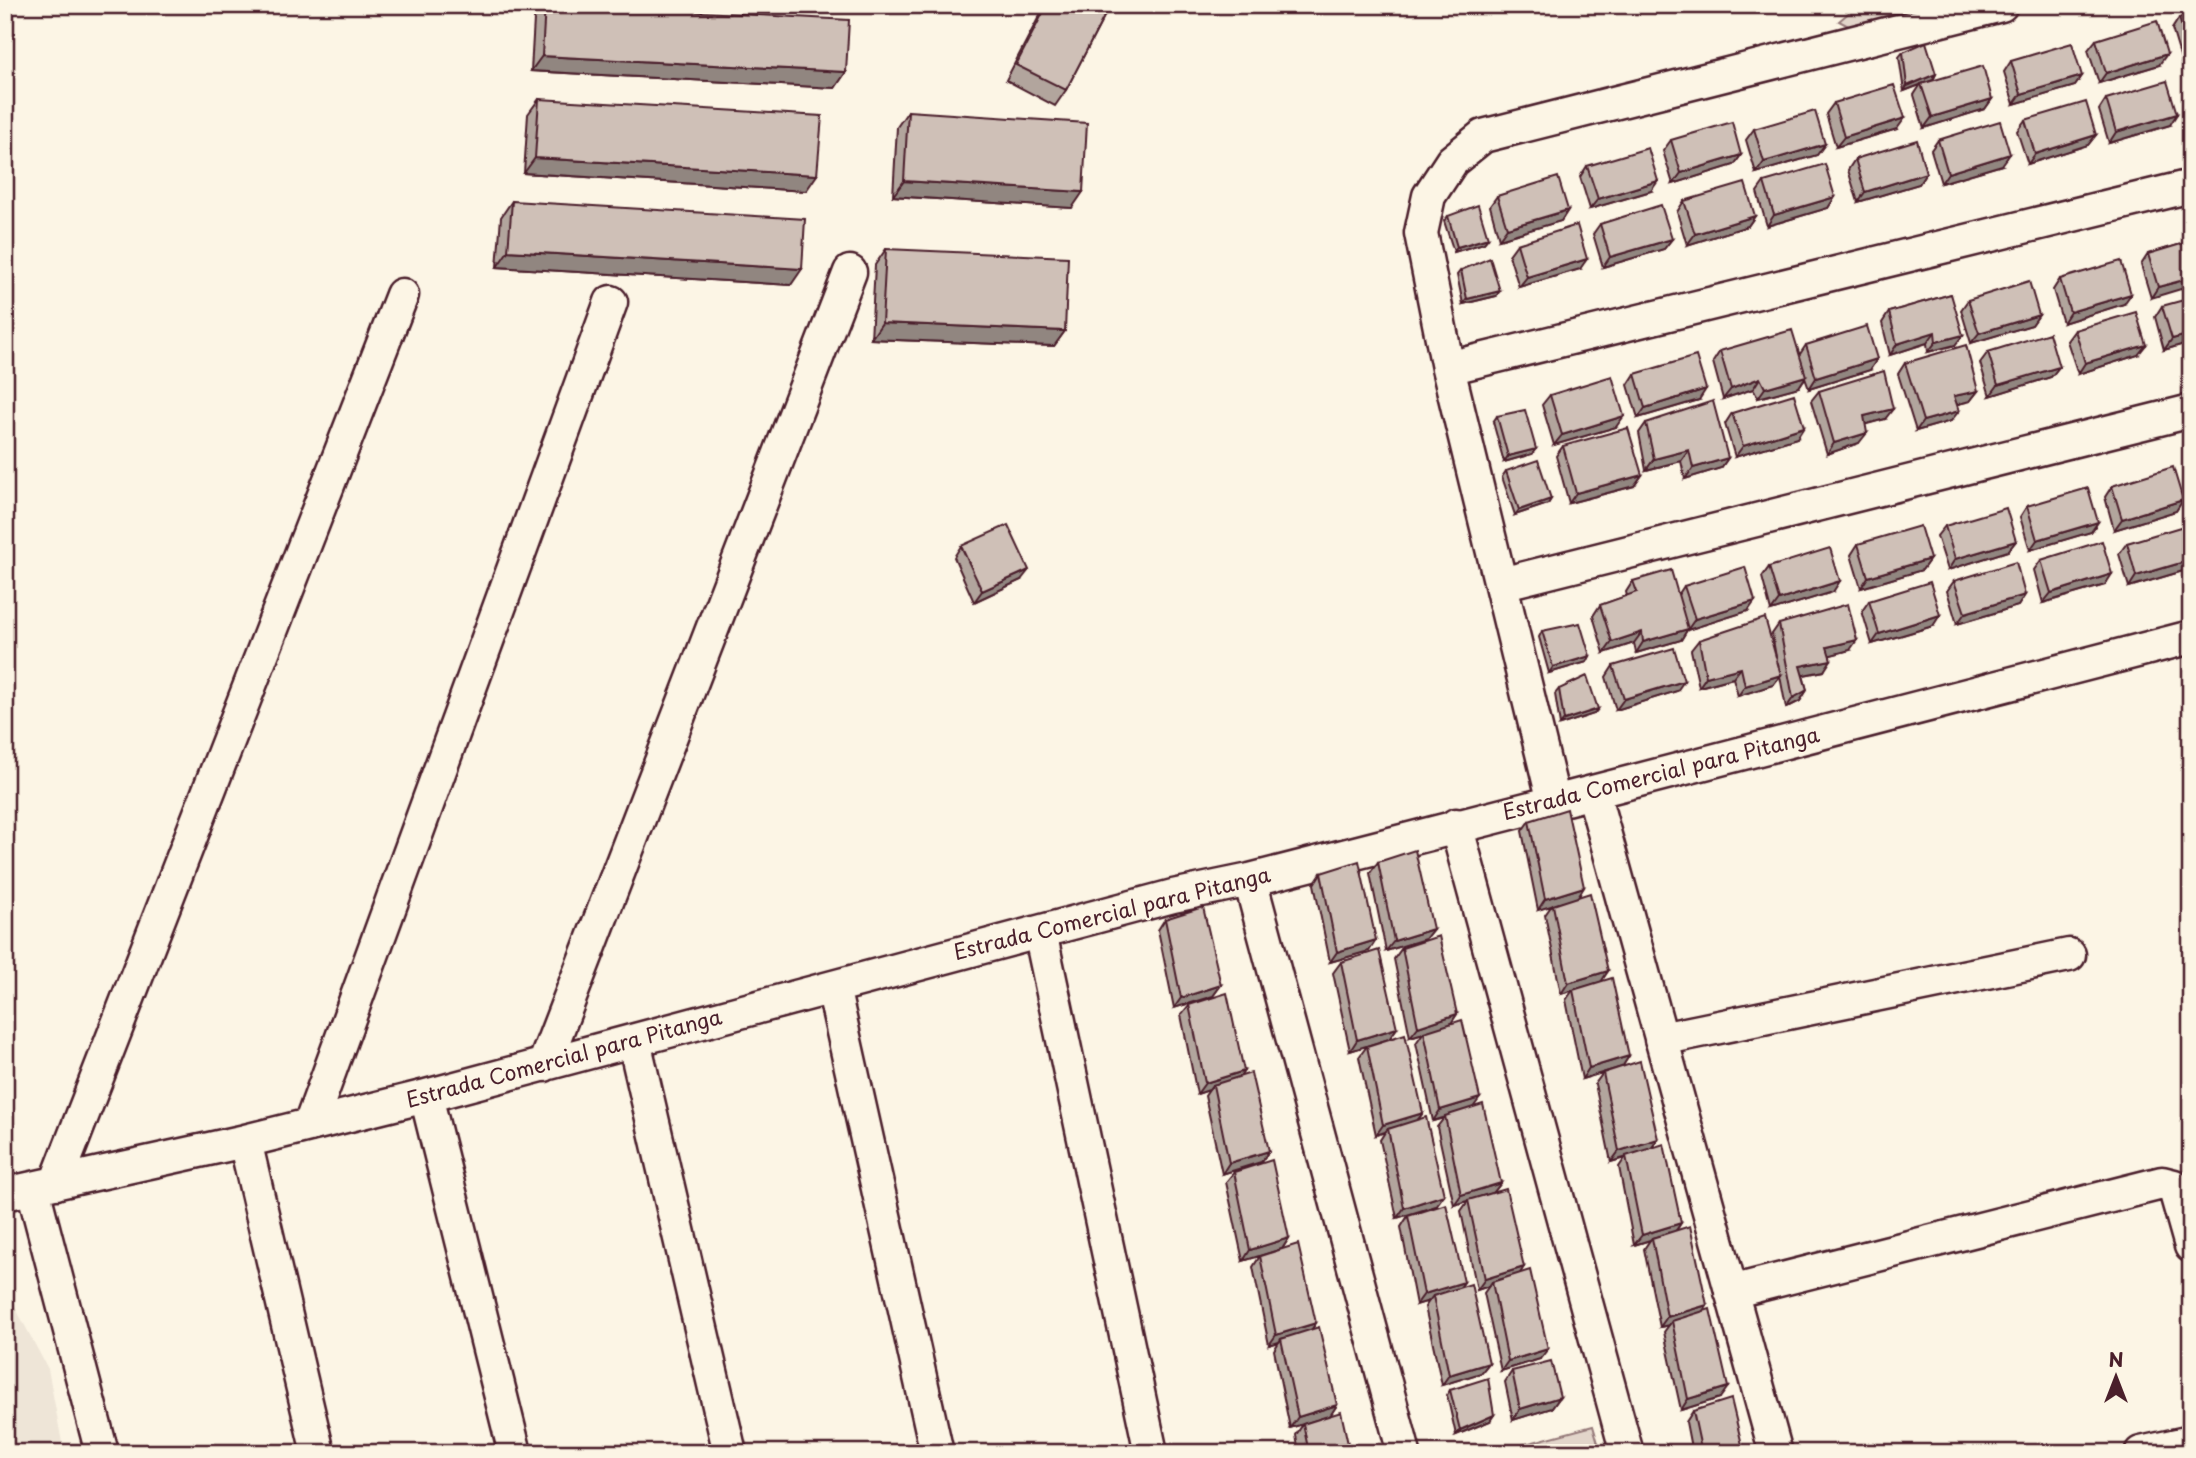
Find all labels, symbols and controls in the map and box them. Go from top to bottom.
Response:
street label: Estrada Comercial para Pitanga [1499,717,1822,827]
street label: Estrada Comercial para Pitanga [950,857,1273,967]
street label: Estrada Comercial para Pitanga [402,999,725,1115]
north arrow [2080,1342,2150,1412]
text: N [2108,1345,2124,1373]

